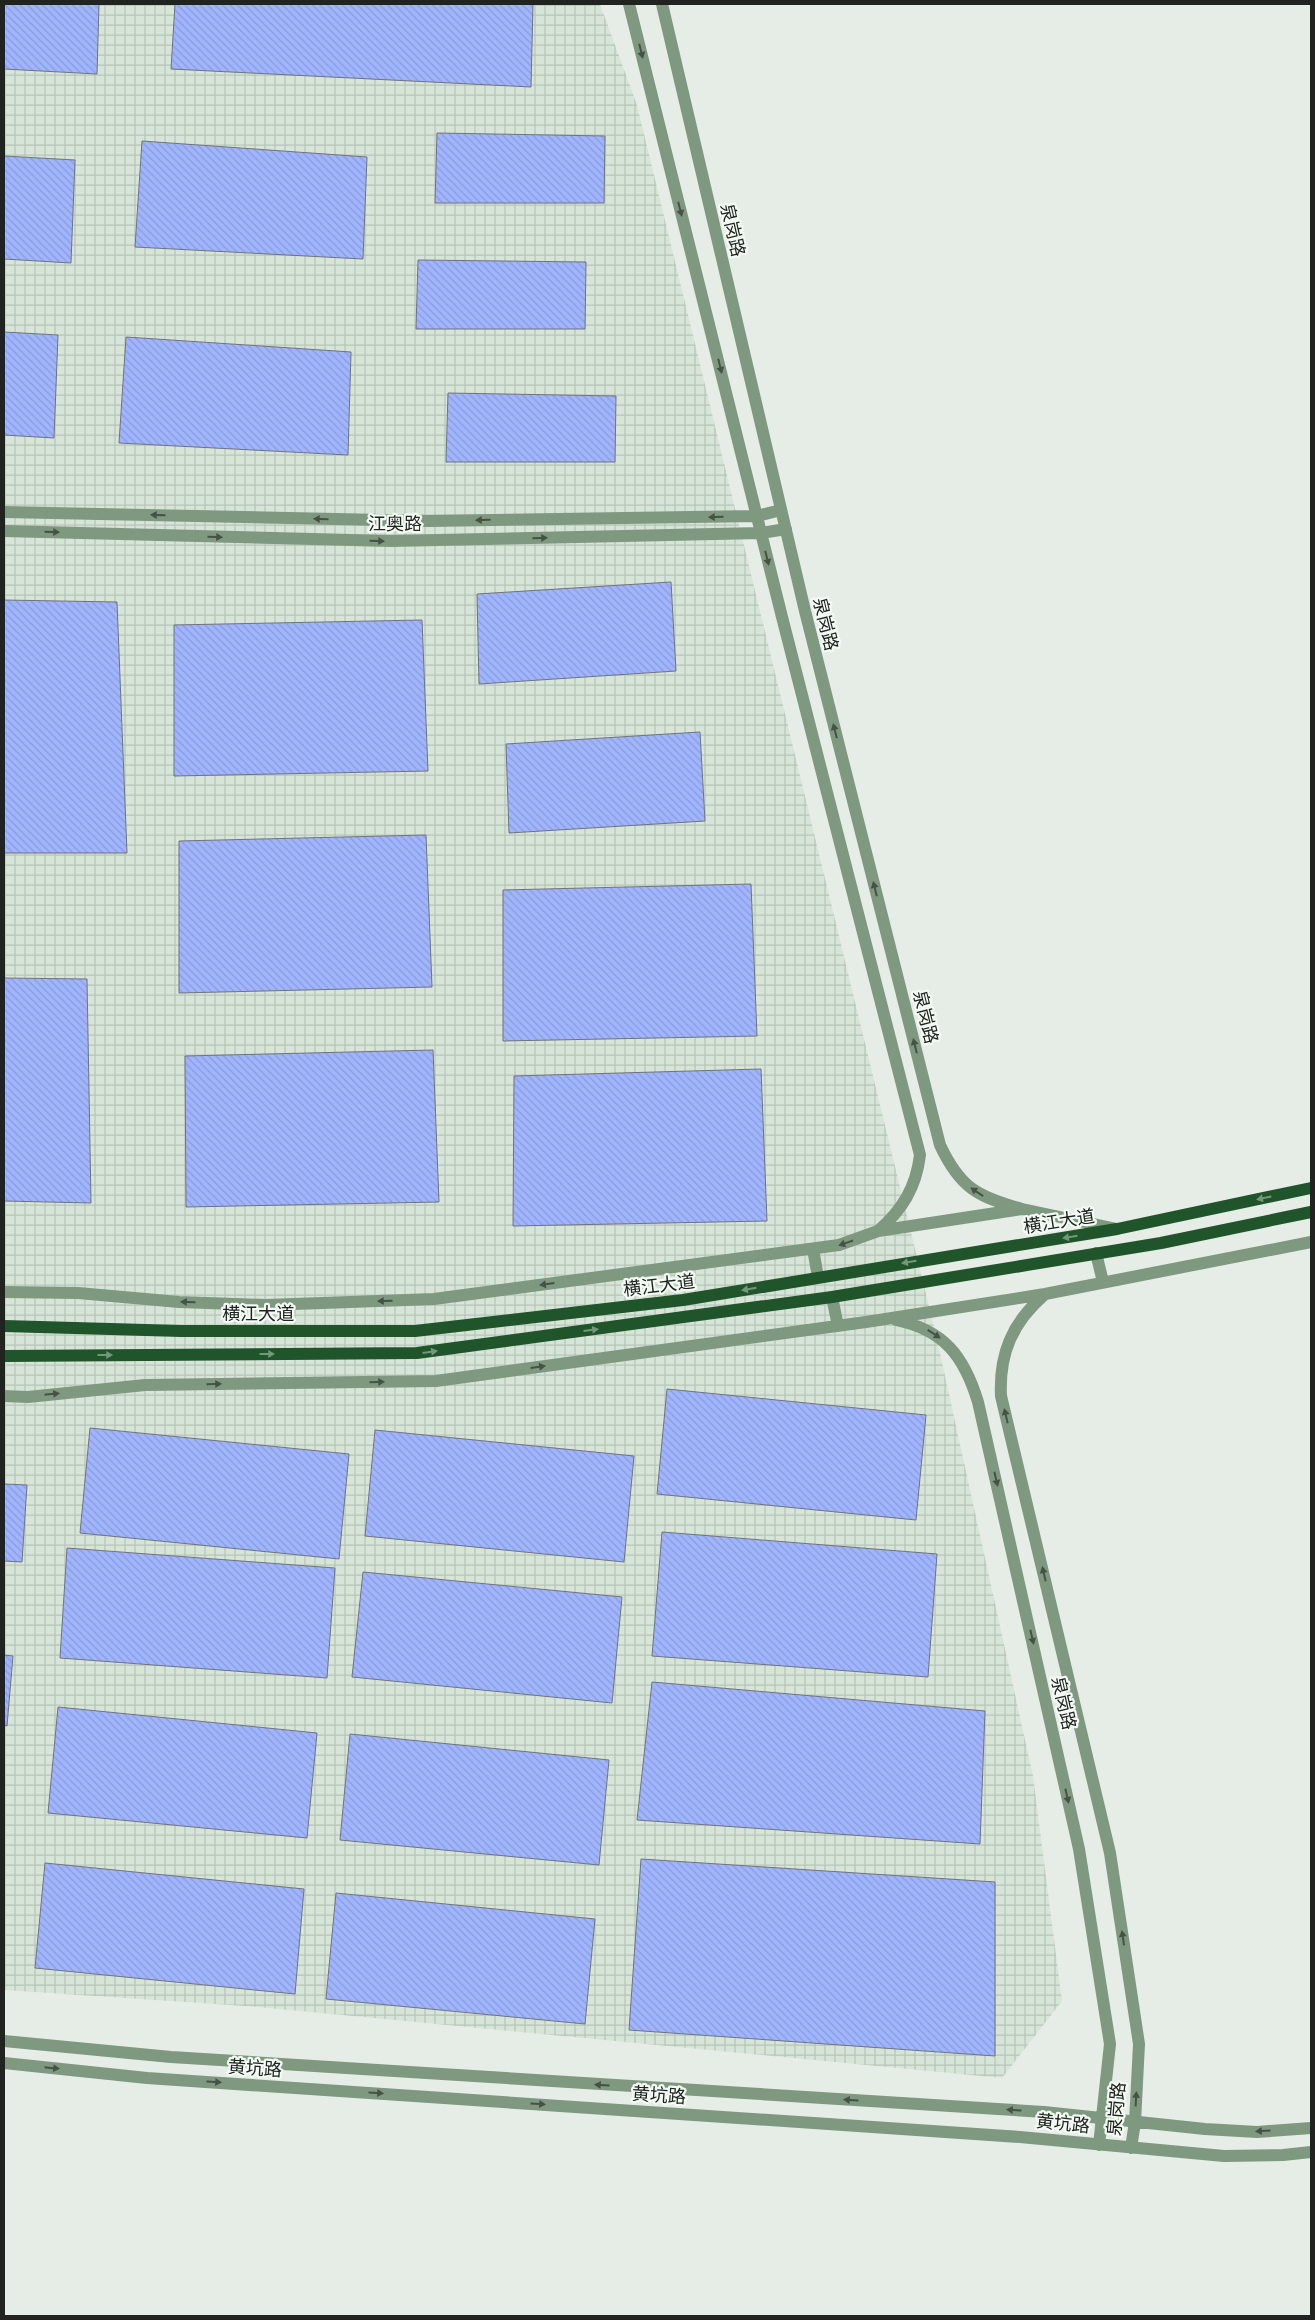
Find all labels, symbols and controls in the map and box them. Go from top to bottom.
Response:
one-way arrow [637,44,645,59]
one-way arrow [677,201,685,216]
street label: 泉岗路 [717,201,749,259]
one-way arrow [716,359,724,374]
one-way arrow [150,511,166,519]
street label: 江奥路 [368,513,422,534]
one-way arrow [707,513,723,521]
one-way arrow [313,515,329,523]
one-way arrow [475,517,491,525]
one-way arrow [45,529,61,537]
one-way arrow [207,533,223,541]
one-way arrow [532,534,548,542]
one-way arrow [370,537,386,545]
one-way arrow [763,551,771,566]
street label: 泉岗路 [809,595,843,653]
one-way arrow [831,724,839,739]
one-way arrow [871,881,879,896]
street label: 泉岗路 [909,988,943,1046]
one-way arrow [911,1039,919,1054]
one-way arrow [970,1187,983,1197]
one-way arrow [1255,1195,1271,1203]
street label: 横江大道 [1022,1205,1096,1237]
one-way arrow [1061,1233,1077,1241]
one-way arrow [839,1239,854,1247]
one-way arrow [901,1259,917,1267]
street label: 横江大道 [622,1270,696,1300]
one-way arrow [538,1281,554,1289]
one-way arrow [741,1285,757,1293]
one-way arrow [377,1297,393,1305]
one-way arrow [180,1298,196,1306]
street label: 横江大道 [222,1303,294,1324]
one-way arrow [583,1326,599,1334]
one-way arrow [927,1330,940,1339]
one-way arrow [422,1347,438,1355]
one-way arrow [260,1350,276,1358]
one-way arrow [97,1351,113,1359]
one-way arrow [531,1363,547,1371]
one-way arrow [369,1377,385,1385]
one-way arrow [207,1380,223,1388]
one-way arrow [45,1390,61,1398]
one-way arrow [1002,1408,1010,1424]
one-way arrow [992,1471,1000,1486]
one-way arrow [1040,1567,1048,1582]
one-way arrow [1028,1630,1036,1646]
street label: 泉岗路 [1048,1674,1080,1732]
one-way arrow [1063,1788,1071,1803]
one-way arrow [1119,1929,1127,1945]
street label: 黄坑路 [227,2056,283,2080]
one-way arrow [45,2064,61,2072]
one-way arrow [206,2079,222,2087]
one-way arrow [594,2080,610,2088]
street label: 泉岗路 [1103,2081,1129,2137]
street label: 黄坑路 [631,2083,687,2107]
one-way arrow [368,2090,384,2098]
one-way arrow [1132,2091,1140,2107]
one-way arrow [843,2096,859,2104]
one-way arrow [531,2101,547,2109]
one-way arrow [1005,2106,1021,2114]
street label: 黄坑路 [1035,2110,1091,2136]
one-way arrow [1254,2128,1270,2136]

